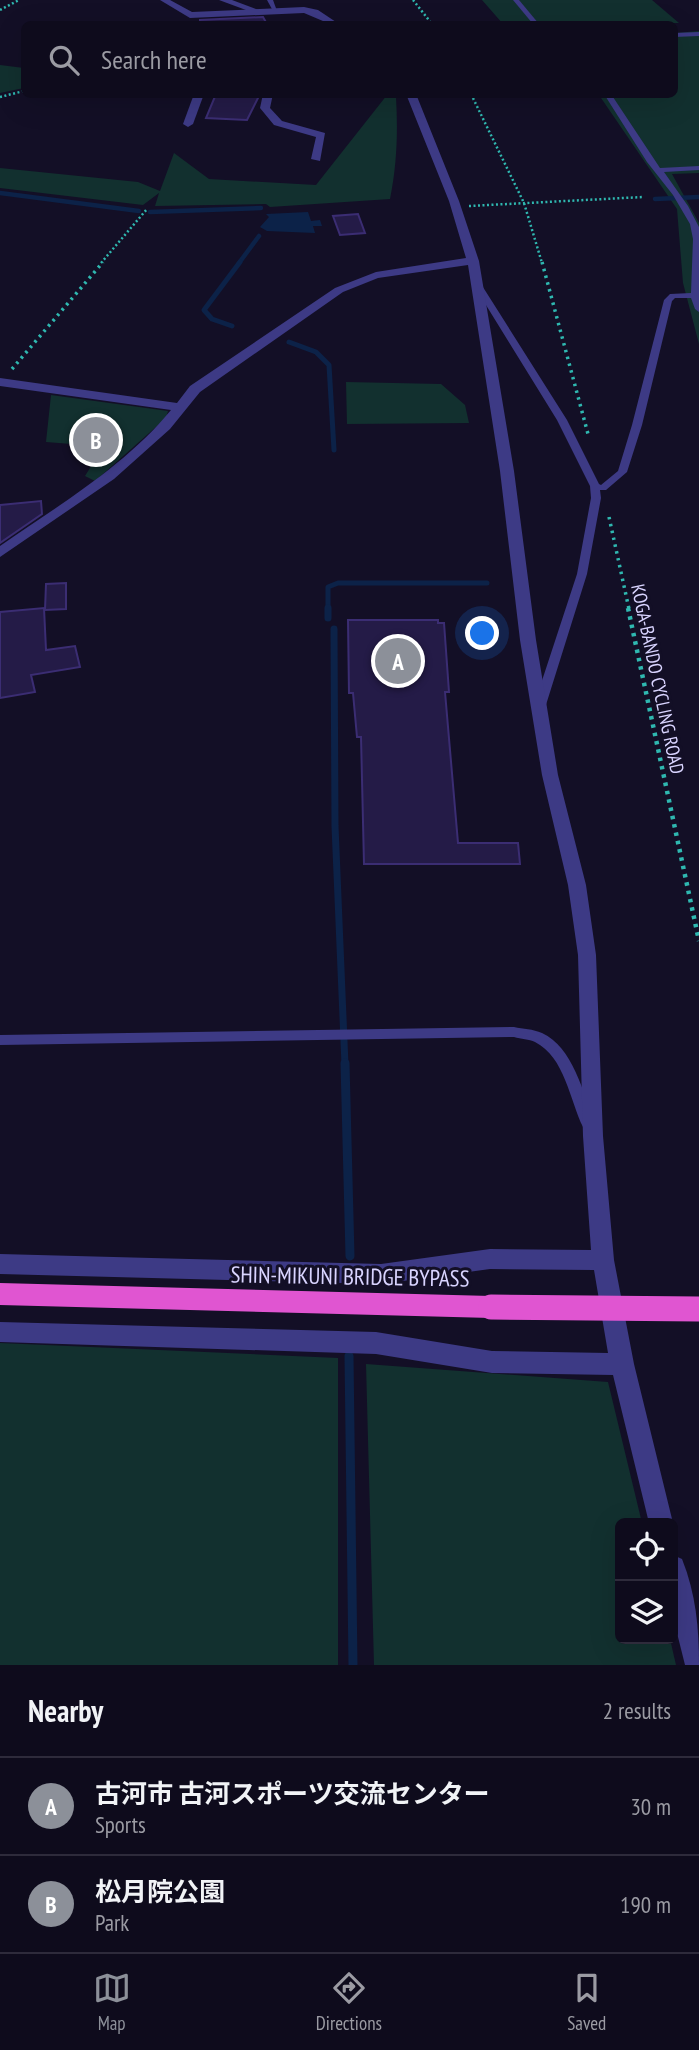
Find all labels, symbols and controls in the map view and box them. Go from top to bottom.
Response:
search box [21,21,678,98]
icon: search [45,41,83,79]
text: Search here [101,43,207,76]
pin: B [73,414,119,466]
street label: KOGA-BANDO CYCLING ROAD [626,582,690,776]
your location [465,616,499,650]
pin: A [375,635,421,687]
street label: SHIN-MIKUNI BRIDGE BYPASS [230,1259,470,1293]
map controls [615,1518,678,1644]
button: locate [615,1518,678,1581]
button: layers [615,1581,678,1644]
text: Nearby [28,1691,103,1730]
text: 2 results [603,1696,671,1725]
text: 古河市 古河スポーツ交流センター [95,1777,490,1810]
text: A [45,1792,57,1821]
text: 30 m [630,1792,671,1821]
text: Sports [95,1810,146,1839]
text: 松月院公園 [95,1875,225,1908]
text: B [45,1890,57,1919]
text: 190 m [620,1890,671,1919]
text: Park [95,1908,129,1937]
tab: Map [93,1969,131,2035]
tab: Directions [316,1969,382,2035]
tab: Saved [567,1969,606,2035]

